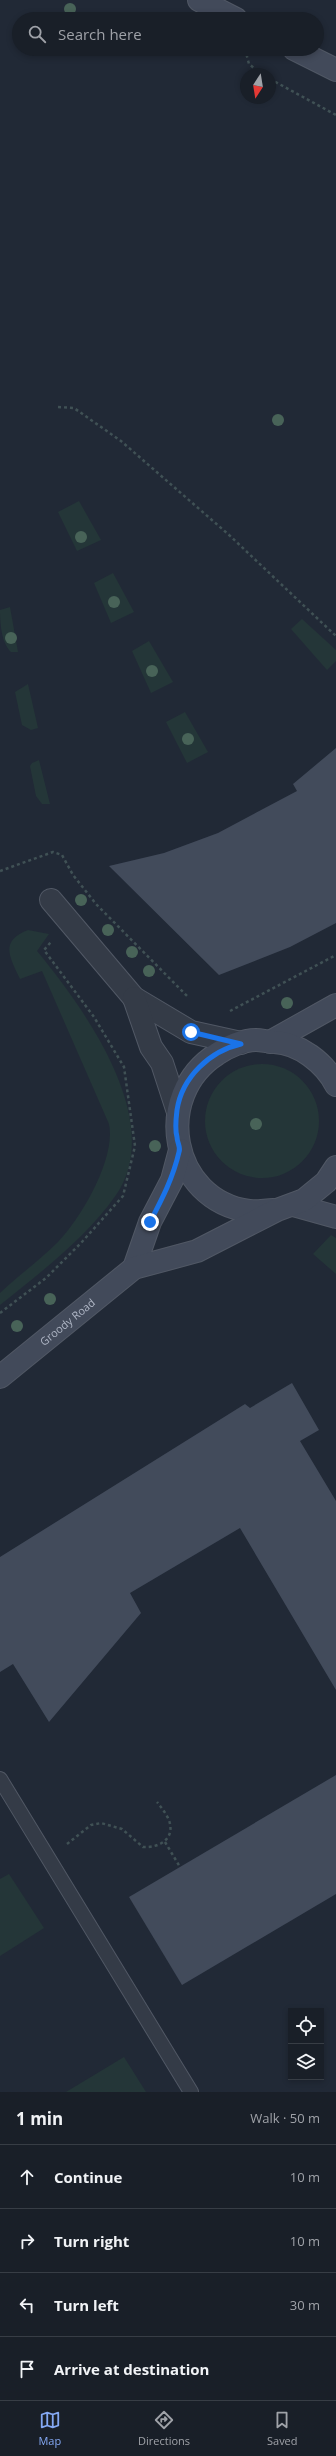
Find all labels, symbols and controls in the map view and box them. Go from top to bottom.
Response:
search box [12,12,324,56]
icon: search [26,23,48,45]
text: Search here [58,24,142,44]
north arrow [240,68,276,104]
route start [182,1023,200,1041]
route end [141,1213,159,1231]
street label: Groody Road [36,1295,98,1349]
map controls [288,2008,324,2080]
button: locate [288,2008,324,2044]
button: layers [288,2044,324,2080]
text: 1 min [16,2107,63,2130]
text: Walk · 50 m [250,2109,320,2127]
icon: ahead [16,2166,38,2188]
text: Continue [54,2167,122,2187]
text: 10 m [290,2168,320,2186]
icon: right [16,2230,38,2252]
text: Turn right [54,2231,129,2251]
text: 10 m [290,2232,320,2250]
icon: left [16,2294,38,2316]
text: Turn left [54,2295,119,2315]
text: 30 m [290,2296,320,2314]
icon: arrive [16,2358,38,2380]
text: Arrive at destination [54,2359,209,2379]
tab: Map [38,2409,61,2448]
tab: Directions [138,2409,190,2448]
tab: Saved [267,2409,298,2448]

